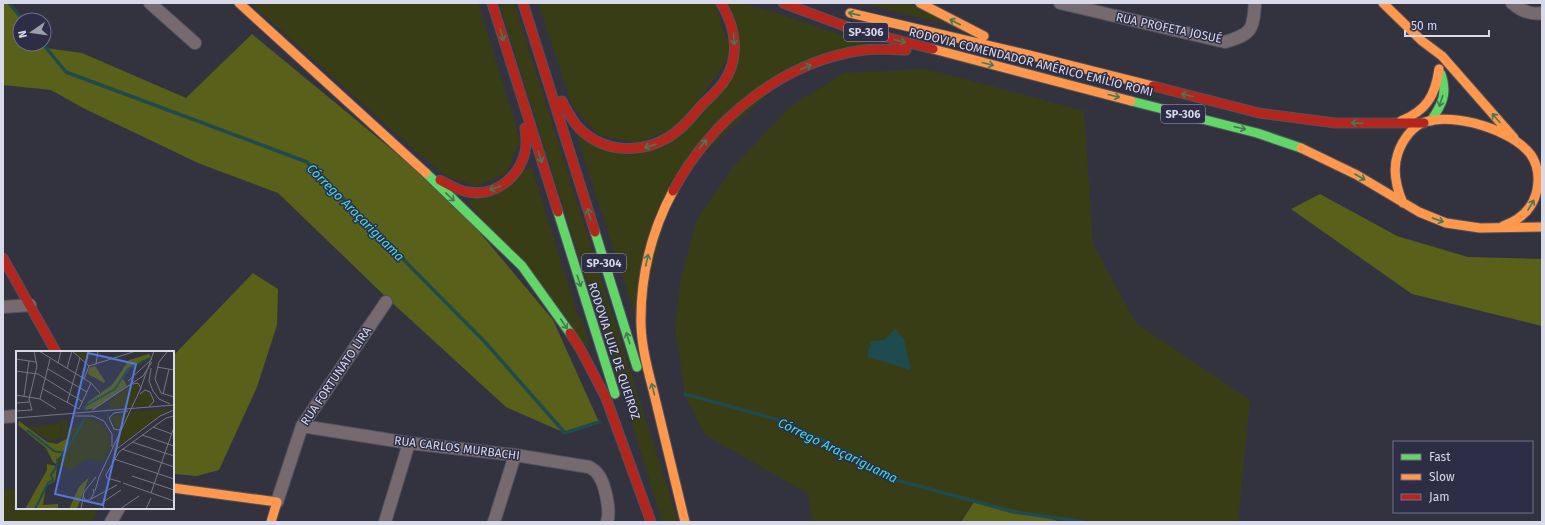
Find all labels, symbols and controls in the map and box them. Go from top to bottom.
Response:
street label: RUA PROFETA JOSUÉ [1115,9,1224,46]
one-way arrow [848,10,861,18]
north arrow [12,12,52,52]
scale bar [1405,12,1489,38]
one-way arrow [949,18,961,25]
text: 50 m [1411,19,1437,33]
road number: SP-306 [844,23,888,41]
street label: RODOVIA COMENDADOR AMÉRICO EMÍLIO ROMI [907,24,1155,99]
one-way arrow [499,28,506,41]
text: N [16,29,30,39]
one-way arrow [731,32,738,45]
one-way arrow [893,38,906,45]
one-way arrow [981,61,994,68]
one-way arrow [799,63,811,71]
one-way arrow [1181,91,1194,98]
one-way arrow [1107,93,1120,100]
one-way arrow [1437,95,1445,107]
road number: SP-306 [1161,105,1205,123]
one-way arrow [1492,113,1501,123]
one-way arrow [1351,119,1364,127]
one-way arrow [1233,125,1246,133]
one-way arrow [699,139,707,150]
one-way arrow [644,143,657,150]
one-way arrow [537,150,544,163]
water label: Córrego Araçariguama [304,161,407,264]
one-way arrow [1354,174,1366,182]
one-way arrow [490,185,502,193]
one-way arrow [445,192,455,202]
one-way arrow [1527,199,1535,210]
one-way arrow [585,207,592,220]
one-way arrow [1432,217,1444,225]
road number: SP-304 [582,254,626,272]
one-way arrow [643,254,651,267]
one-way arrow [576,274,583,287]
street label: RODOVIA LUIZ DE QUEIROZ [585,281,643,421]
one-way arrow [560,319,569,330]
street label: RUA FORTUNATO LIRA [298,324,374,428]
one-way arrow [623,332,631,344]
inset map [16,351,174,509]
one-way arrow [648,383,656,396]
water label: Córrego Araçariguama [776,415,900,486]
street label: RUA CARLOS MURBACHI [393,433,521,463]
legend [1393,441,1533,513]
text: Fast [1429,450,1451,464]
text: Slow [1429,470,1455,484]
text: Jam [1429,490,1449,504]

